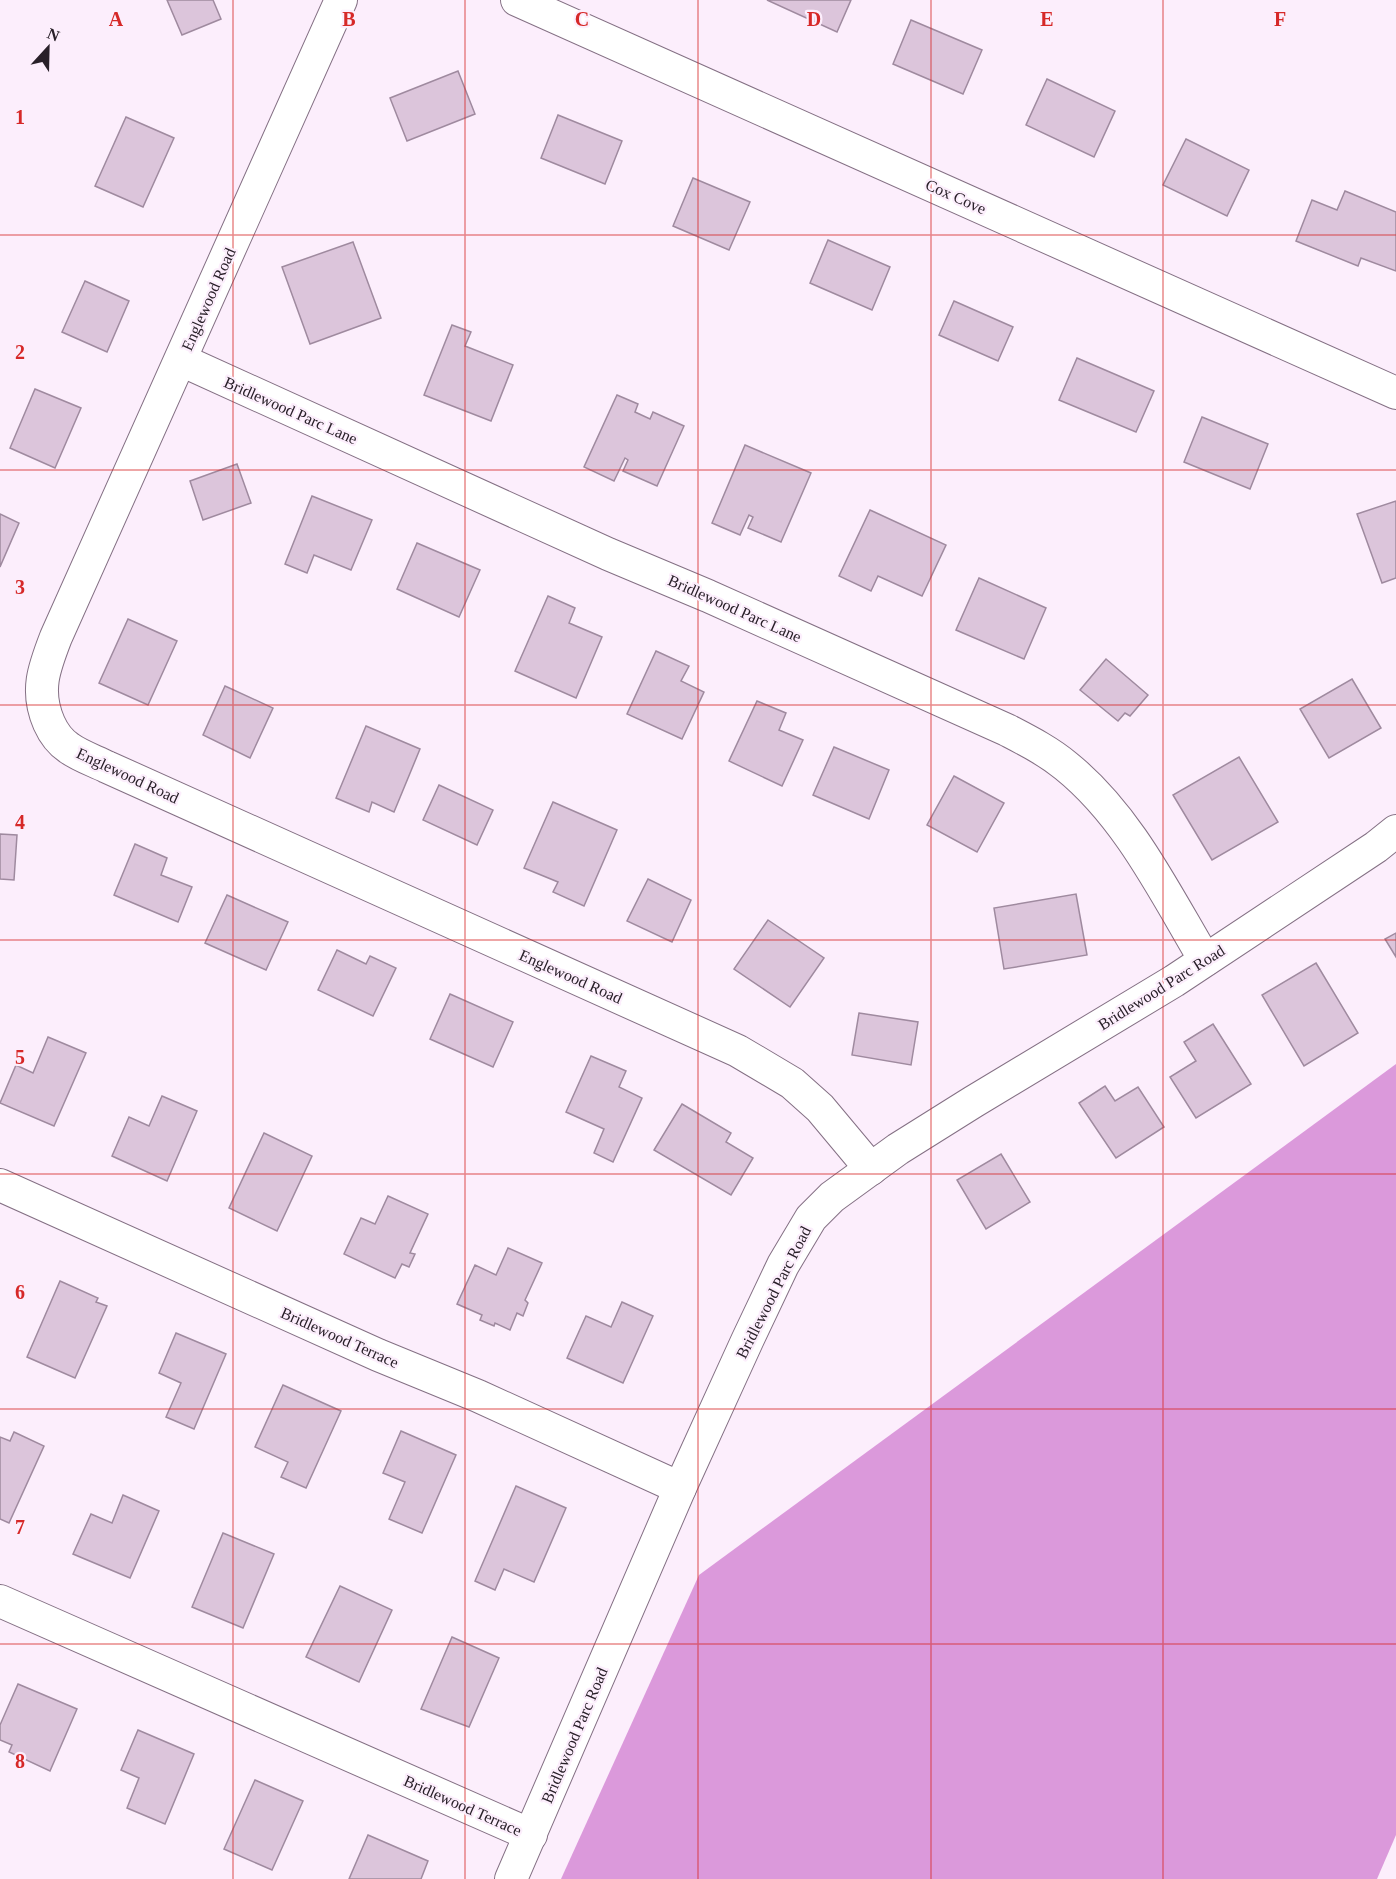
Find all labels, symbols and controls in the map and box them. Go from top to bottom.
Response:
text: A [109,8,124,30]
text: B [342,8,356,30]
text: C [575,8,589,30]
text: D [807,8,821,30]
text: E [1040,8,1054,30]
text: F [1274,8,1286,30]
north arrow [18,18,78,78]
text: N [45,25,62,45]
text: 1 [15,106,25,128]
street label: Cox Cove [923,176,989,217]
street label: Englewood Road [178,245,240,354]
text: 2 [15,341,25,363]
street label: Bridlewood Parc Lane [222,373,360,447]
street label: Bridlewood Parc Lane [666,571,804,645]
text: 3 [15,576,25,598]
street label: Englewood Road [74,744,182,807]
text: 4 [15,811,25,833]
street label: Bridlewood Parc Road [1095,942,1228,1033]
street label: Englewood Road [516,946,625,1008]
text: 5 [15,1046,25,1068]
street label: Bridlewood Parc Road [733,1223,814,1361]
text: 6 [15,1281,25,1303]
street label: Bridlewood Terrace [278,1304,401,1371]
text: 7 [15,1516,25,1538]
street label: Bridlewood Parc Road [538,1665,611,1806]
text: 8 [15,1750,25,1772]
street label: Bridlewood Terrace [401,1772,524,1839]

